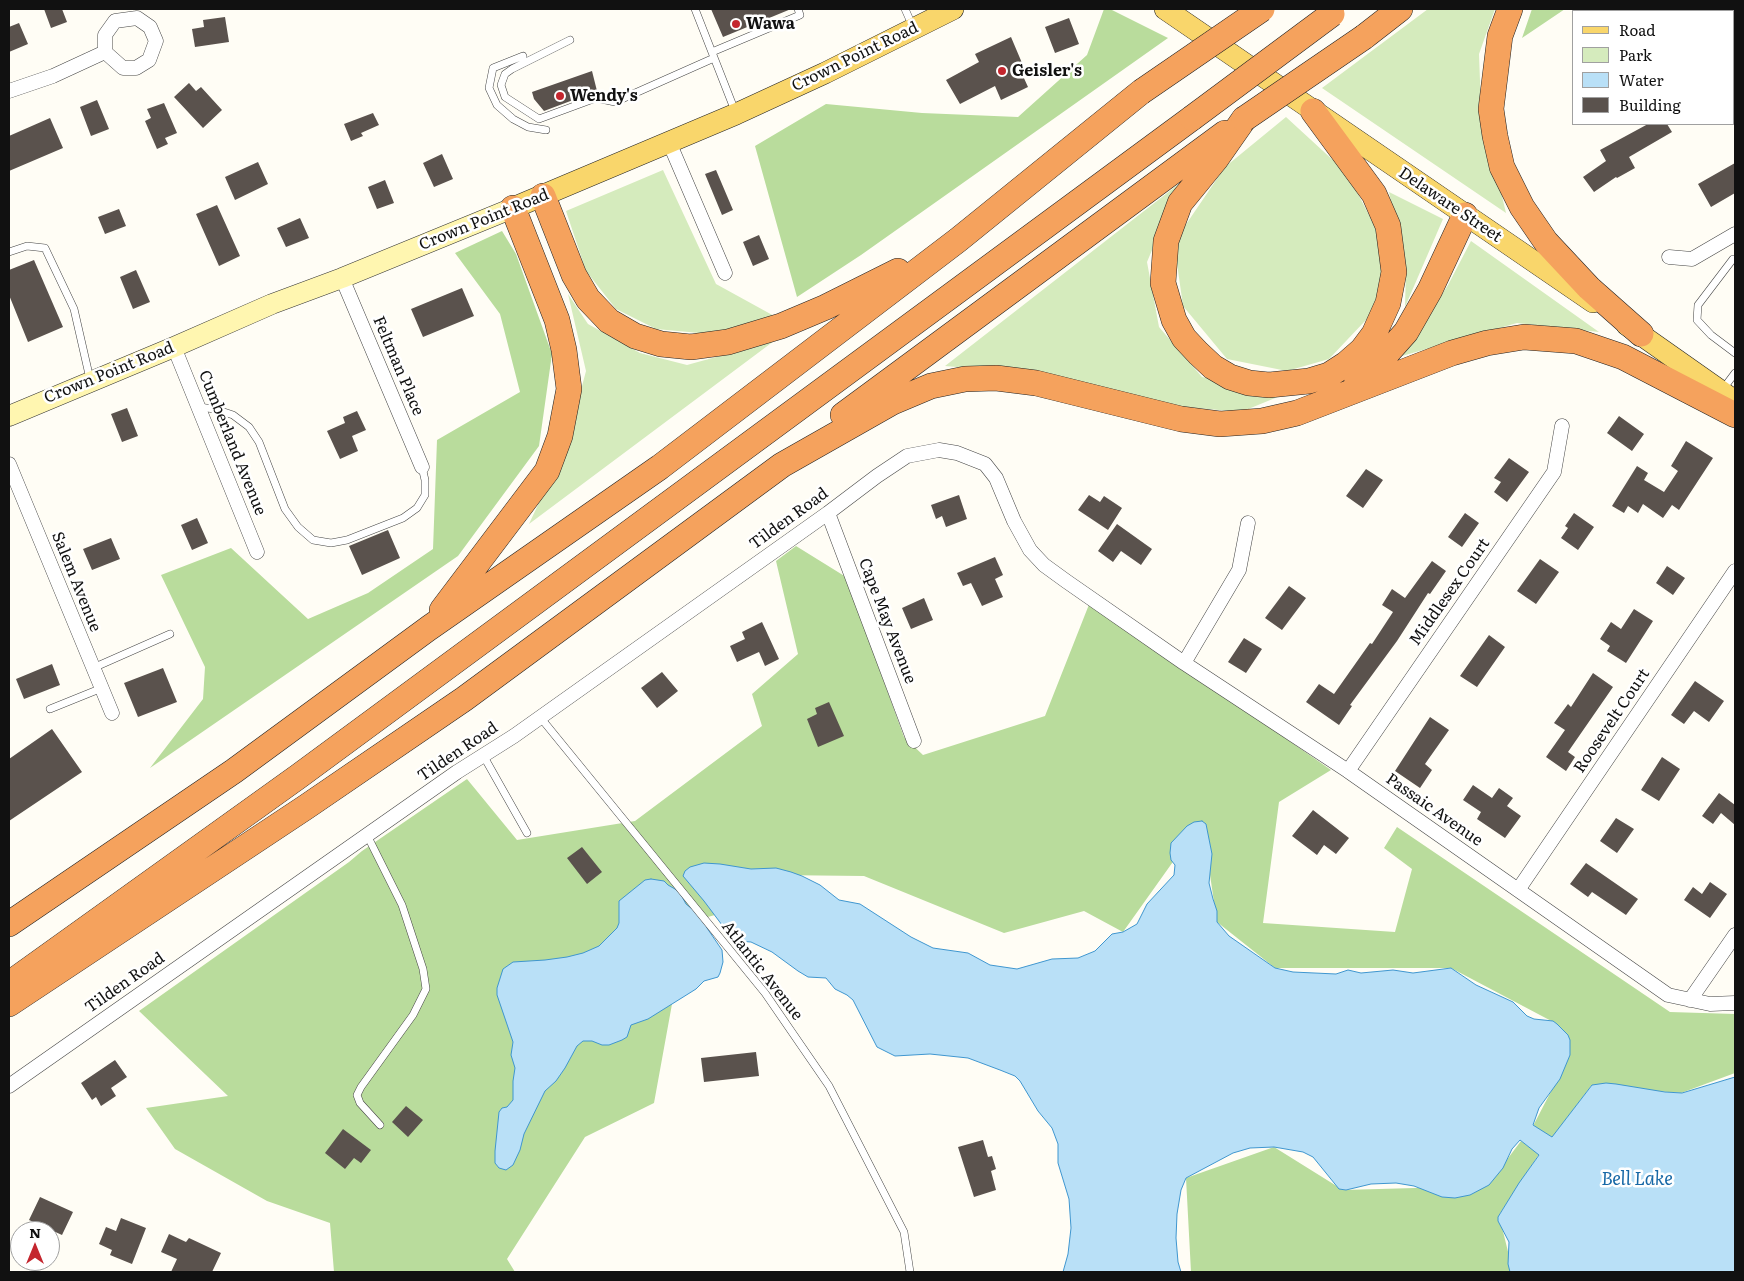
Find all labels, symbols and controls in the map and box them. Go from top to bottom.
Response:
legend [1572,10,1734,125]
place label: Wawa [746,14,795,34]
marker: Wawa [730,18,742,30]
street label: Crown Point Road [789,18,921,96]
text: Road [1619,18,1655,41]
text: Park [1619,43,1652,66]
place label: Geisler's [1012,61,1082,81]
marker: Geisler's [996,65,1008,77]
text: Water [1619,68,1664,91]
place label: Wendy's [570,86,638,106]
marker: Wendy's [554,90,566,102]
text: Building [1619,93,1681,116]
street label: Delaware Street [1395,163,1505,247]
street label: Crown Point Road [416,185,552,255]
street label: Feltman Place [368,313,428,419]
street label: Crown Point Road [41,338,177,408]
street label: Cumberland Avenue [194,368,270,518]
street label: Tilden Road [746,484,832,554]
street label: Salem Avenue [47,529,105,635]
street label: Middlesex Court [1406,535,1494,649]
street label: Cape May Avenue [854,556,920,686]
street label: Roosevelt Court [1570,665,1654,777]
street label: Tilden Road [414,718,502,786]
street label: Passaic Avenue [1382,769,1486,851]
street label: Atlantic Avenue [717,918,807,1024]
street label: Tilden Road [82,949,168,1017]
water label: Bell Lake [1601,1169,1673,1191]
north arrow [10,1221,60,1271]
text: N [29,1222,41,1242]

